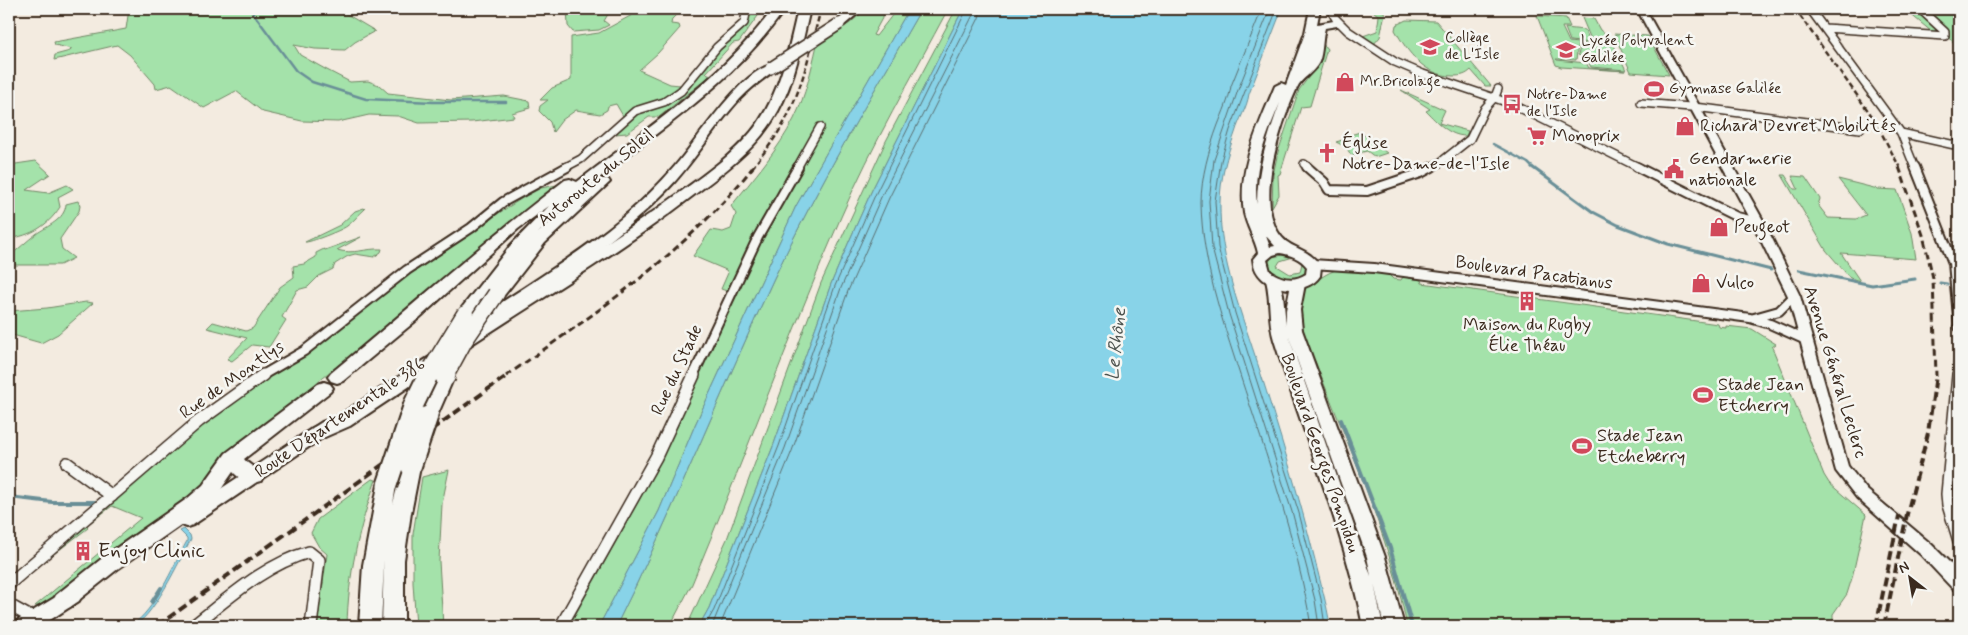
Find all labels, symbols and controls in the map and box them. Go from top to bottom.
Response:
place label: Collège de L'Isle [1445,28,1500,65]
place label: Lycée Polyvalent Galilée [1581,31,1694,68]
school or university icon: Collège de L'Isle [1419,36,1441,58]
school or university icon: Lycée Polyvalent Galilée [1555,39,1577,61]
shop icon: Mr.Bricolage [1334,71,1356,93]
place label: Mr.Bricolage [1360,72,1441,93]
sports icon: Gymnase Galilée [1643,78,1665,100]
place label: Gymnase Galilée [1669,79,1781,99]
place label: Notre-Dame de l'Isle [1527,85,1607,122]
bus stop icon: Notre-Dame de l'Isle [1501,93,1523,115]
place label: Richard Devret Mobilités [1700,114,1896,138]
shop icon: Richard Devret Mobilités [1674,115,1696,137]
street label: Autoroute du Soleil [533,124,659,232]
place label: Monoprix [1552,124,1620,148]
supermarket icon: Monoprix [1526,125,1548,147]
place label: Église Notre-Dame-de-l'Isle [1342,131,1510,176]
church icon: Église Notre-Dame-de-l'Isle [1316,142,1338,164]
place label: Gendarmerie nationale [1689,147,1792,192]
public building icon: Gendarmerie nationale [1663,158,1685,180]
place label: Peugeot [1734,215,1790,241]
shop icon: Peugeot [1708,216,1730,238]
street label: Boulevard Pacatianus [1454,250,1614,296]
place label: Vulco [1716,271,1754,295]
shop icon: Vulco [1690,272,1712,294]
street label: Avenue Général Leclerc [1797,283,1873,461]
building icon: Maison du Rugby Élie Théau [1516,290,1538,312]
water label: Le Rhône [1100,306,1132,381]
place label: Maison du Rugby Élie Théau [1463,313,1591,358]
street label: Rue du Stade [646,321,708,419]
street label: Rue de Montlys [175,335,289,425]
street label: Boulevard Georges Pompidou [1273,350,1365,557]
street label: Route Départementale 386 [250,352,430,484]
place label: Stade Jean Etcherry [1718,373,1804,418]
sports icon: Stade Jean Etcherry [1692,384,1714,406]
place label: Stade Jean Etcheberry [1597,424,1685,469]
sports icon: Stade Jean Etcheberry [1571,435,1593,457]
place label: Enjoy Clinic [98,537,206,565]
building icon: Enjoy Clinic [72,540,94,562]
north arrow [1886,552,1936,602]
text: N [1895,558,1912,578]

